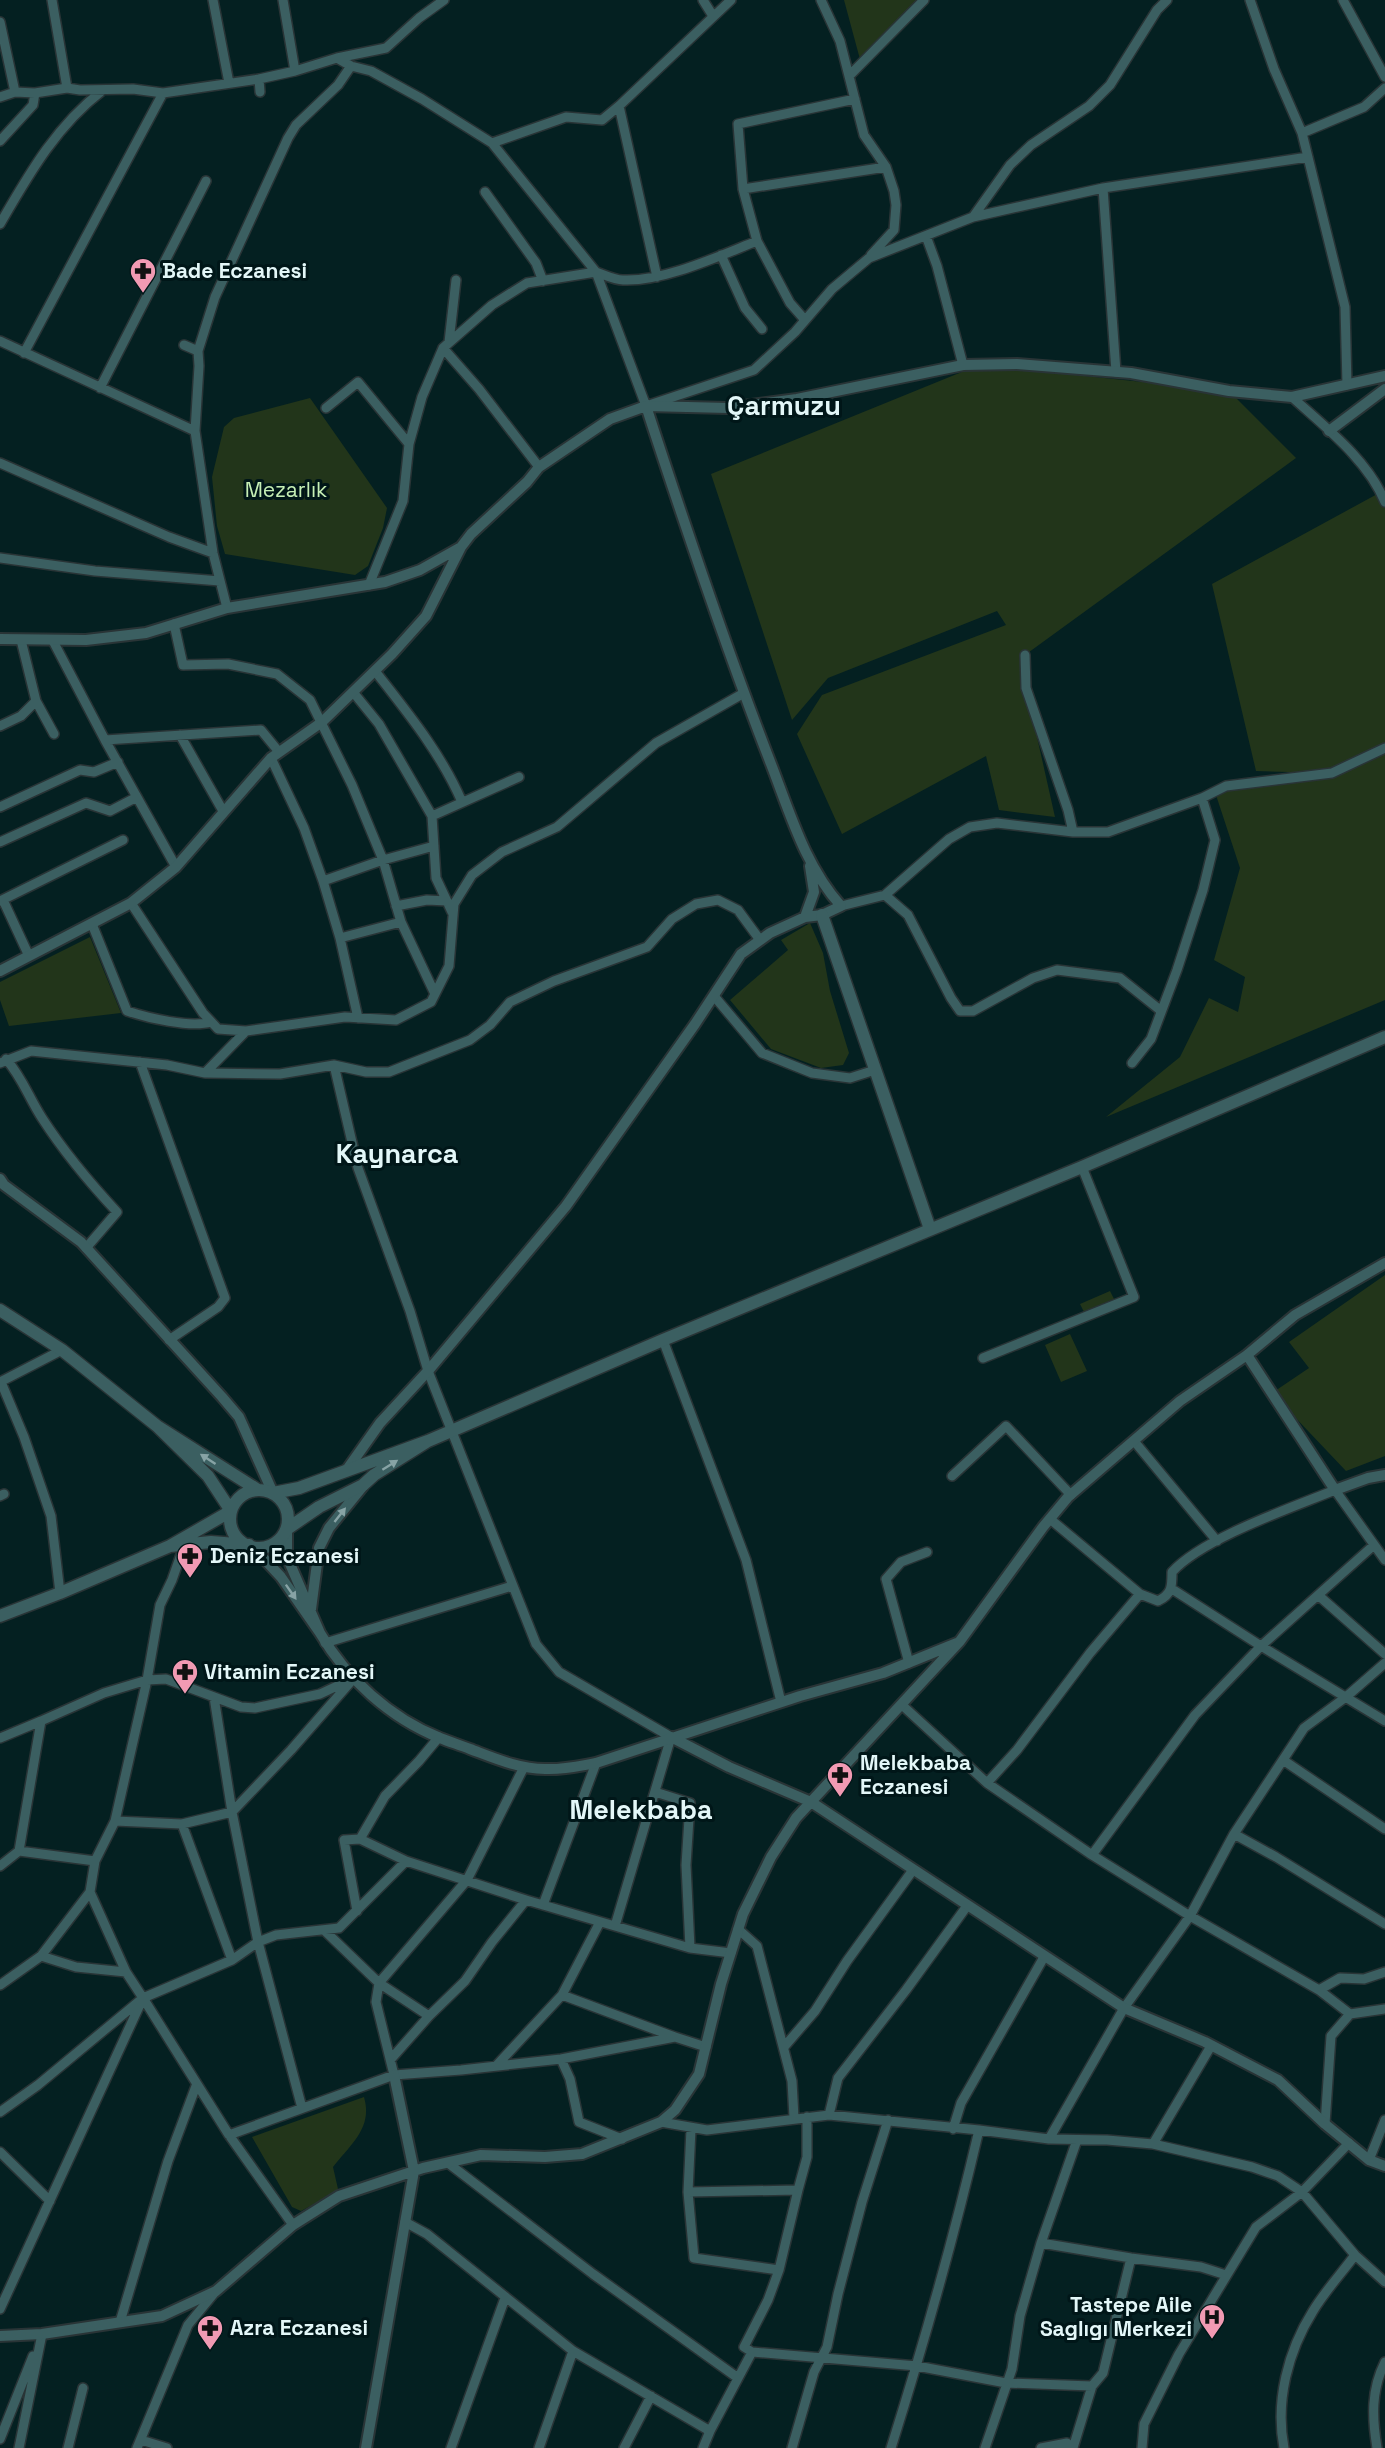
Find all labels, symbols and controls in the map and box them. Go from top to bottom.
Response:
pharmacy icon: Bade Eczanesi [128,256,158,294]
place label: Bade Eczanesi [162,257,307,284]
district label: Çarmuzu [727,388,841,423]
park label: Mezarlık [245,476,327,503]
district label: Kaynarca [336,1136,459,1171]
one-way arrow [200,1454,216,1465]
one-way arrow [382,1459,398,1470]
one-way arrow [333,1507,346,1523]
pharmacy icon: Deniz Eczanesi [175,1541,205,1579]
place label: Deniz Eczanesi [210,1542,359,1569]
one-way arrow [285,1583,297,1599]
pharmacy icon: Vitamin Eczanesi [170,1657,200,1695]
place label: Vitamin Eczanesi [204,1658,375,1685]
place label: Melekbaba Eczanesi [860,1749,971,1800]
pharmacy icon: Melekbaba Eczanesi [825,1760,855,1798]
district label: Melekbaba [569,1792,713,1827]
place label: Tastepe Aile Saglıgı Merkezi [1040,2291,1192,2342]
hospital icon: Tastepe Aile Saglıgı Merkezi [1197,2302,1227,2340]
pharmacy icon: Azra Eczanesi [195,2313,225,2351]
place label: Azra Eczanesi [230,2314,368,2341]

